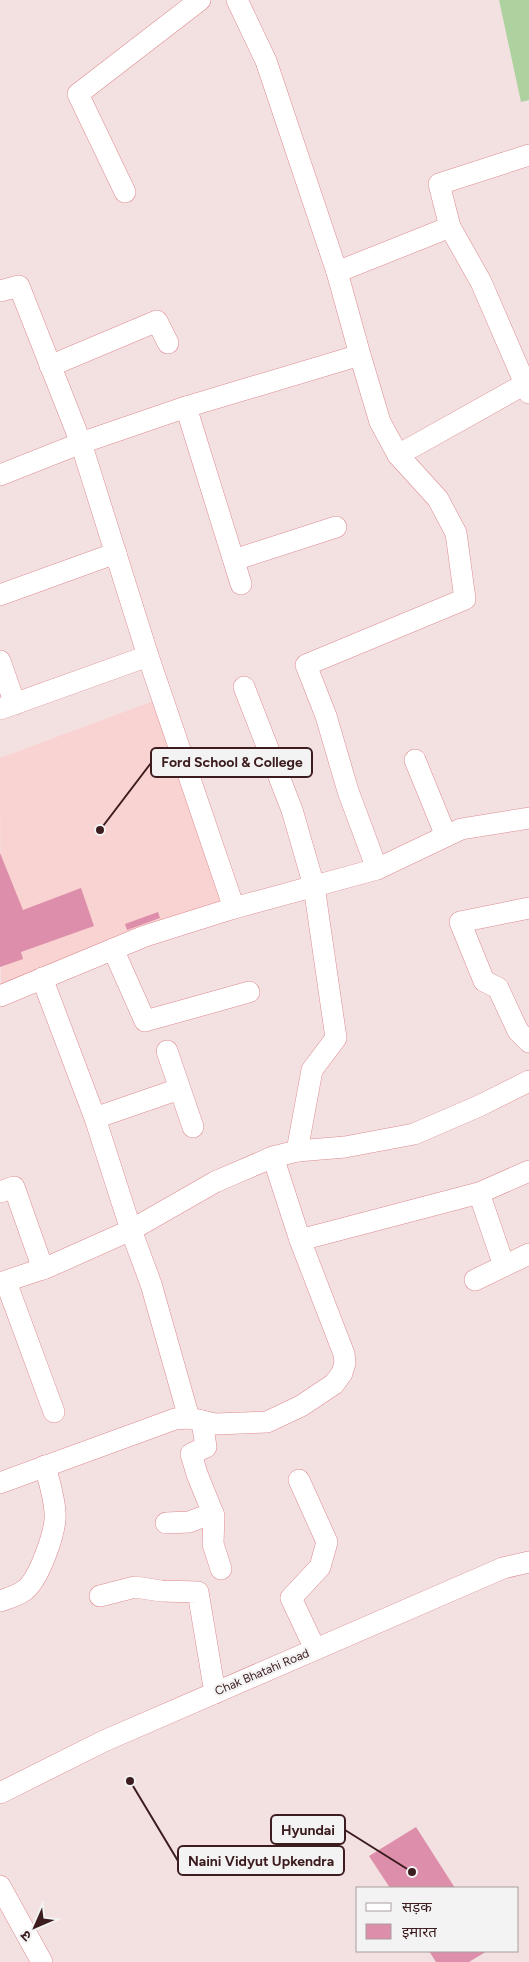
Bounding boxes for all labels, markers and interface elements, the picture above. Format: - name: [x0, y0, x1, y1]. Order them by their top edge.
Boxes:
- callout: Ford School & College: [151, 748, 312, 777]
- text: Ford School & College: [161, 754, 303, 771]
- street label: Chak Bhatahi Road: [213, 1646, 311, 1698]
- callout: Hyundai: [271, 1815, 345, 1844]
- text: Hyundai: [281, 1822, 335, 1839]
- callout: Naini Vidyut Upkendra: [178, 1846, 344, 1875]
- text: Naini Vidyut Upkendra: [188, 1853, 334, 1870]
- legend: [356, 1887, 519, 1952]
- text: सड़क: [402, 1898, 432, 1916]
- north arrow: [10, 1902, 60, 1952]
- text: इमारत: [402, 1923, 437, 1941]
- text: उ: [17, 1926, 35, 1945]

